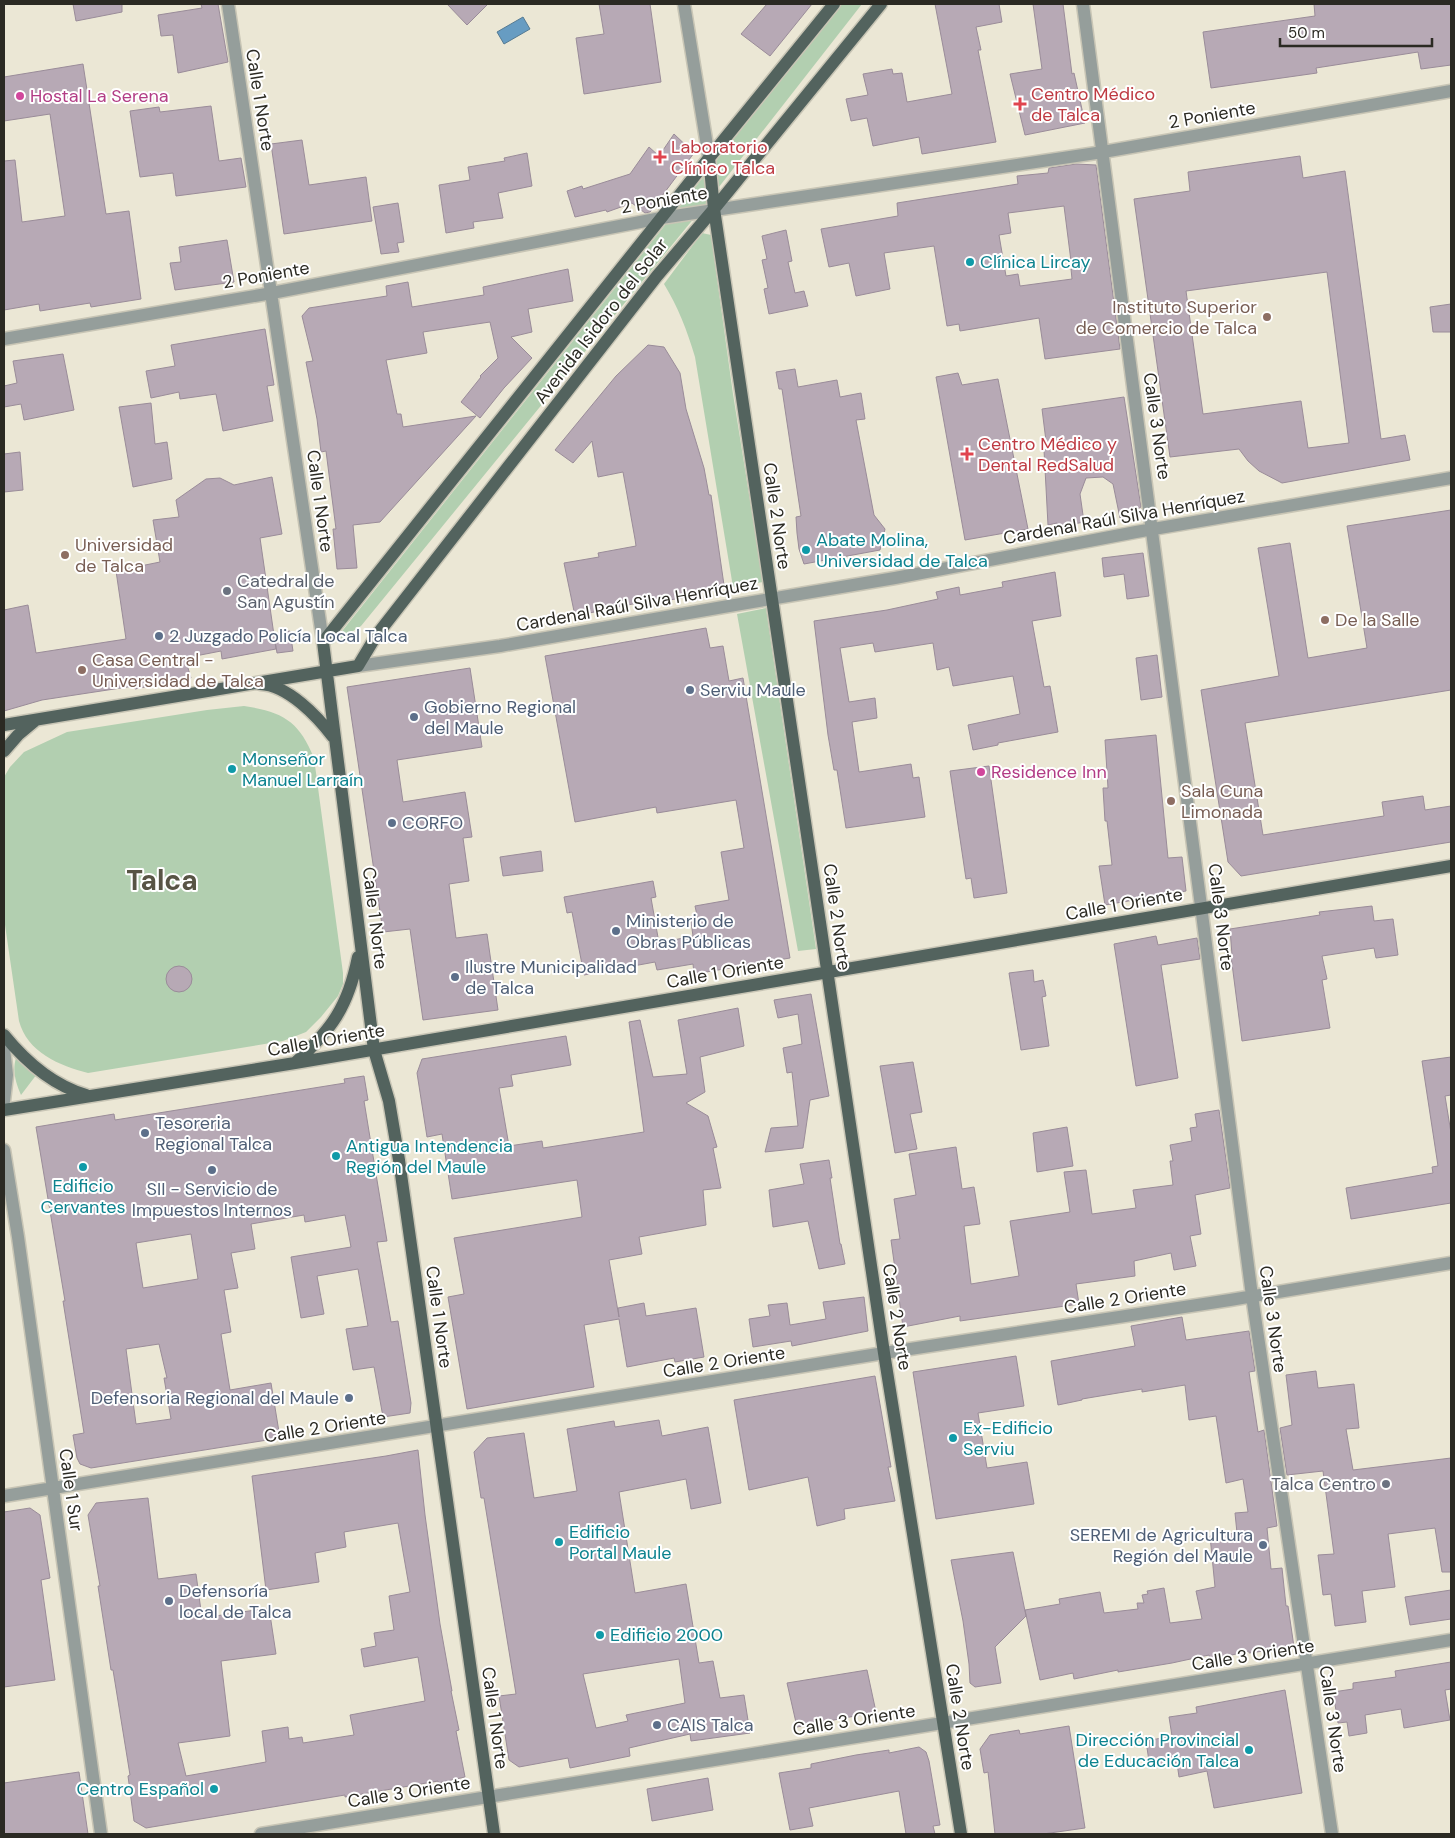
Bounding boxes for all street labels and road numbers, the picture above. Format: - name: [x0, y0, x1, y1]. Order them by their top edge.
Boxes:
- street label: Calle 1 Norte: [240, 47, 280, 153]
- street label: 2 Poniente: [1167, 96, 1257, 134]
- street label: 2 Poniente: [619, 181, 709, 219]
- street label: Avenida Isidoro del Solar: [529, 233, 673, 409]
- street label: 2 Poniente: [221, 256, 311, 294]
- street label: Calle 3 Norte: [1138, 371, 1176, 481]
- street label: Calle 1 Norte: [301, 448, 339, 554]
- street label: Calle 2 Norte: [758, 461, 796, 571]
- street label: Cardenal Raúl Silva Henríquez: [1001, 484, 1247, 550]
- street label: Cardenal Raúl Silva Henríquez: [514, 571, 760, 637]
- street label: Calle 2 Norte: [818, 862, 856, 972]
- street label: Calle 3 Norte: [1203, 862, 1239, 972]
- street label: Calle 1 Norte: [357, 865, 393, 971]
- street label: Calle 1 Oriente: [1063, 882, 1185, 926]
- street label: Calle 1 Oriente: [664, 950, 786, 994]
- street label: Calle 1 Oriente: [265, 1018, 387, 1062]
- street label: Calle 2 Norte: [877, 1262, 917, 1372]
- street label: Calle 1 Norte: [420, 1264, 458, 1370]
- street label: Calle 3 Norte: [1254, 1264, 1292, 1374]
- street label: Calle 2 Oriente: [1062, 1276, 1188, 1320]
- street label: Calle 2 Oriente: [661, 1340, 787, 1384]
- street label: Calle 2 Oriente: [262, 1405, 388, 1449]
- street label: Calle 1 Sur: [53, 1447, 89, 1533]
- street label: Calle 3 Oriente: [1190, 1633, 1316, 1677]
- street label: Calle 2 Norte: [940, 1662, 980, 1772]
- street label: Calle 3 Norte: [1314, 1664, 1352, 1774]
- street label: Calle 1 Norte: [476, 1665, 514, 1771]
- street label: Calle 3 Oriente: [791, 1698, 917, 1742]
- street label: Calle 3 Oriente: [346, 1770, 472, 1814]

